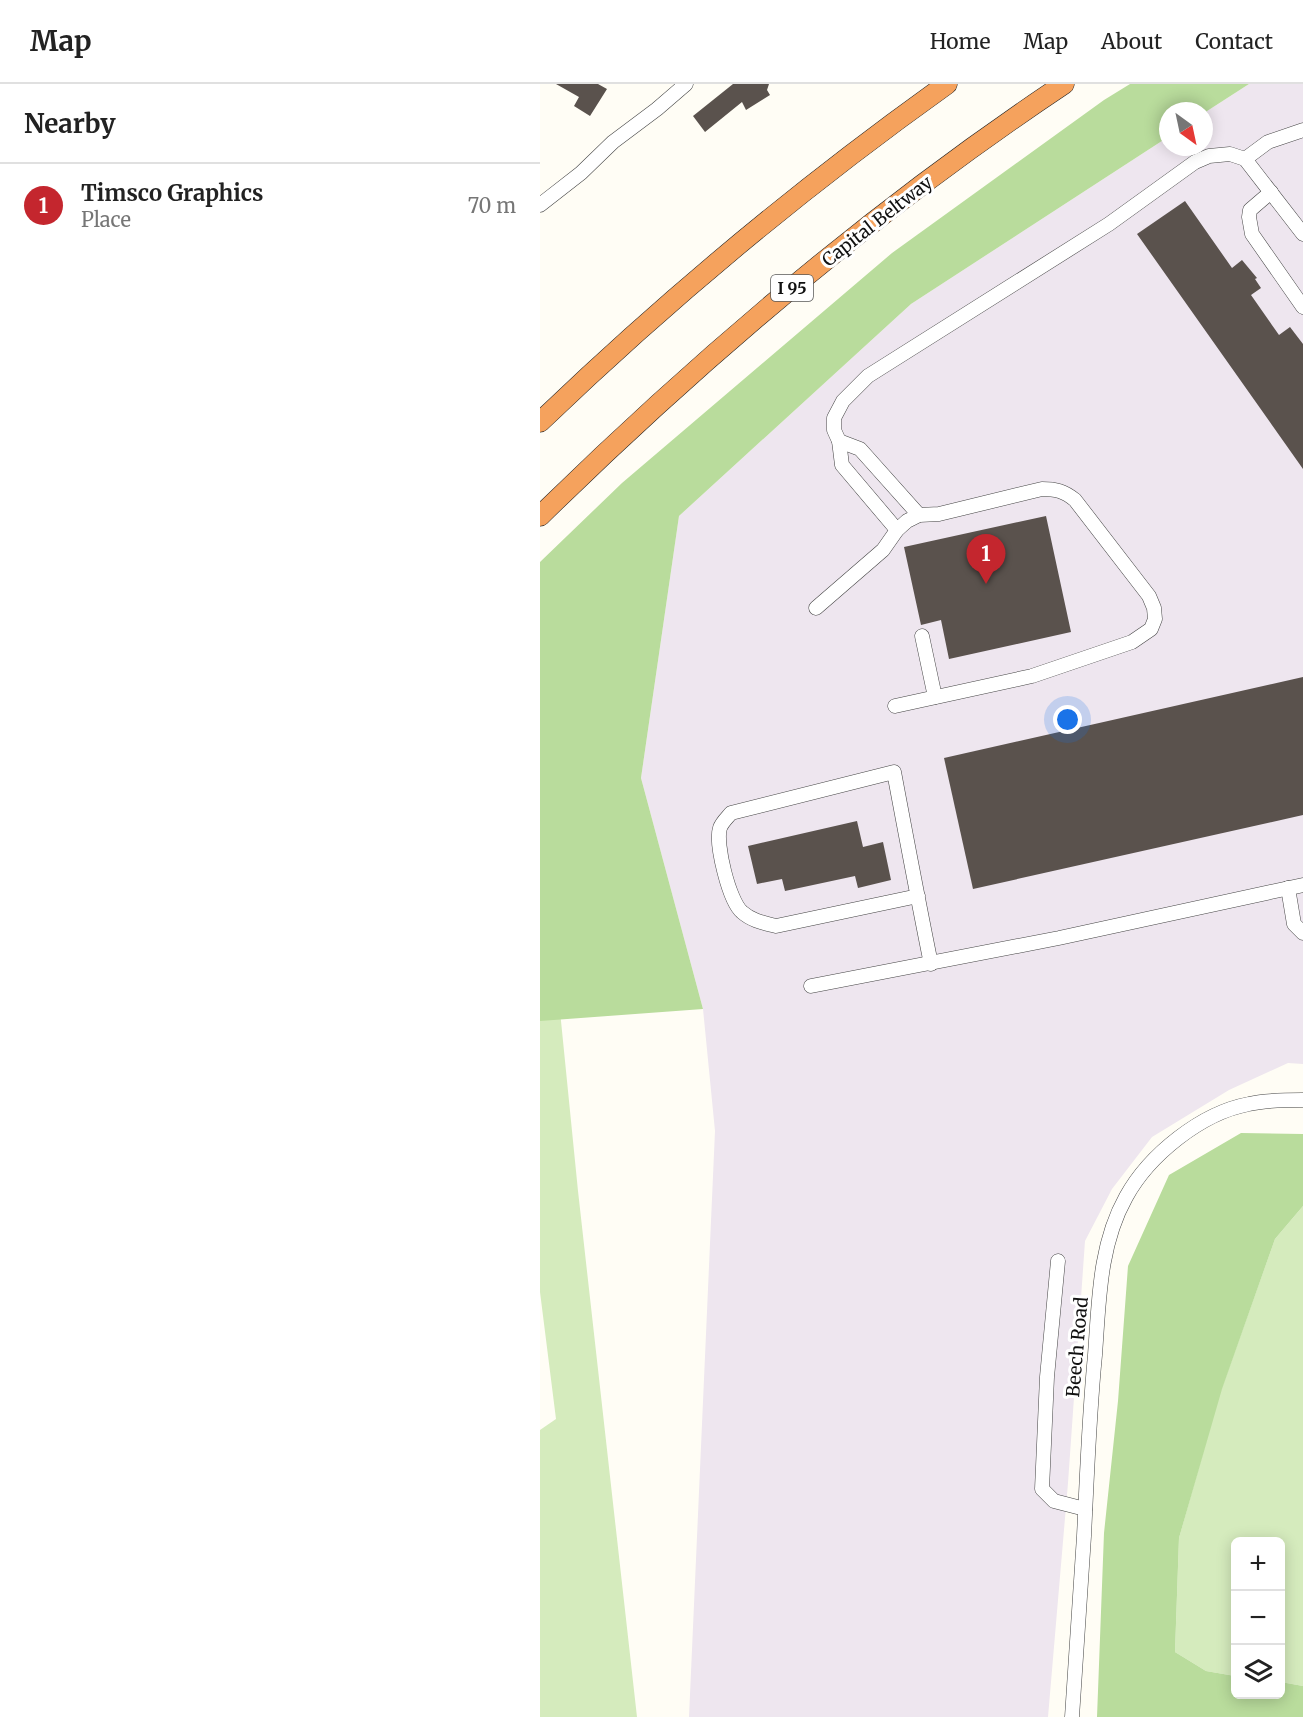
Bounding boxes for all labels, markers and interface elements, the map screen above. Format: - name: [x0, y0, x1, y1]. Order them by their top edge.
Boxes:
- text: Map: [30, 23, 92, 59]
- text: Home: [930, 28, 990, 55]
- text: Map: [1023, 28, 1068, 55]
- text: About: [1101, 28, 1162, 55]
- text: Contact: [1195, 28, 1273, 55]
- north arrow: [1159, 102, 1213, 156]
- text: Nearby: [24, 107, 116, 140]
- street label: Capital Beltway: [817, 170, 937, 271]
- text: Timsco Graphics: [81, 179, 263, 207]
- text: 1: [39, 193, 48, 218]
- text: 70 m: [468, 193, 516, 218]
- text: Place: [81, 207, 131, 232]
- road number: I 95: [771, 275, 813, 301]
- pin: 1: [966, 534, 1006, 584]
- your location: [1053, 705, 1082, 734]
- street label: Beech Road: [1061, 1296, 1093, 1398]
- map controls: [1231, 1537, 1285, 1699]
- button: +: [1231, 1537, 1285, 1591]
- button: −: [1231, 1591, 1285, 1645]
- button: layers: [1231, 1645, 1285, 1699]

